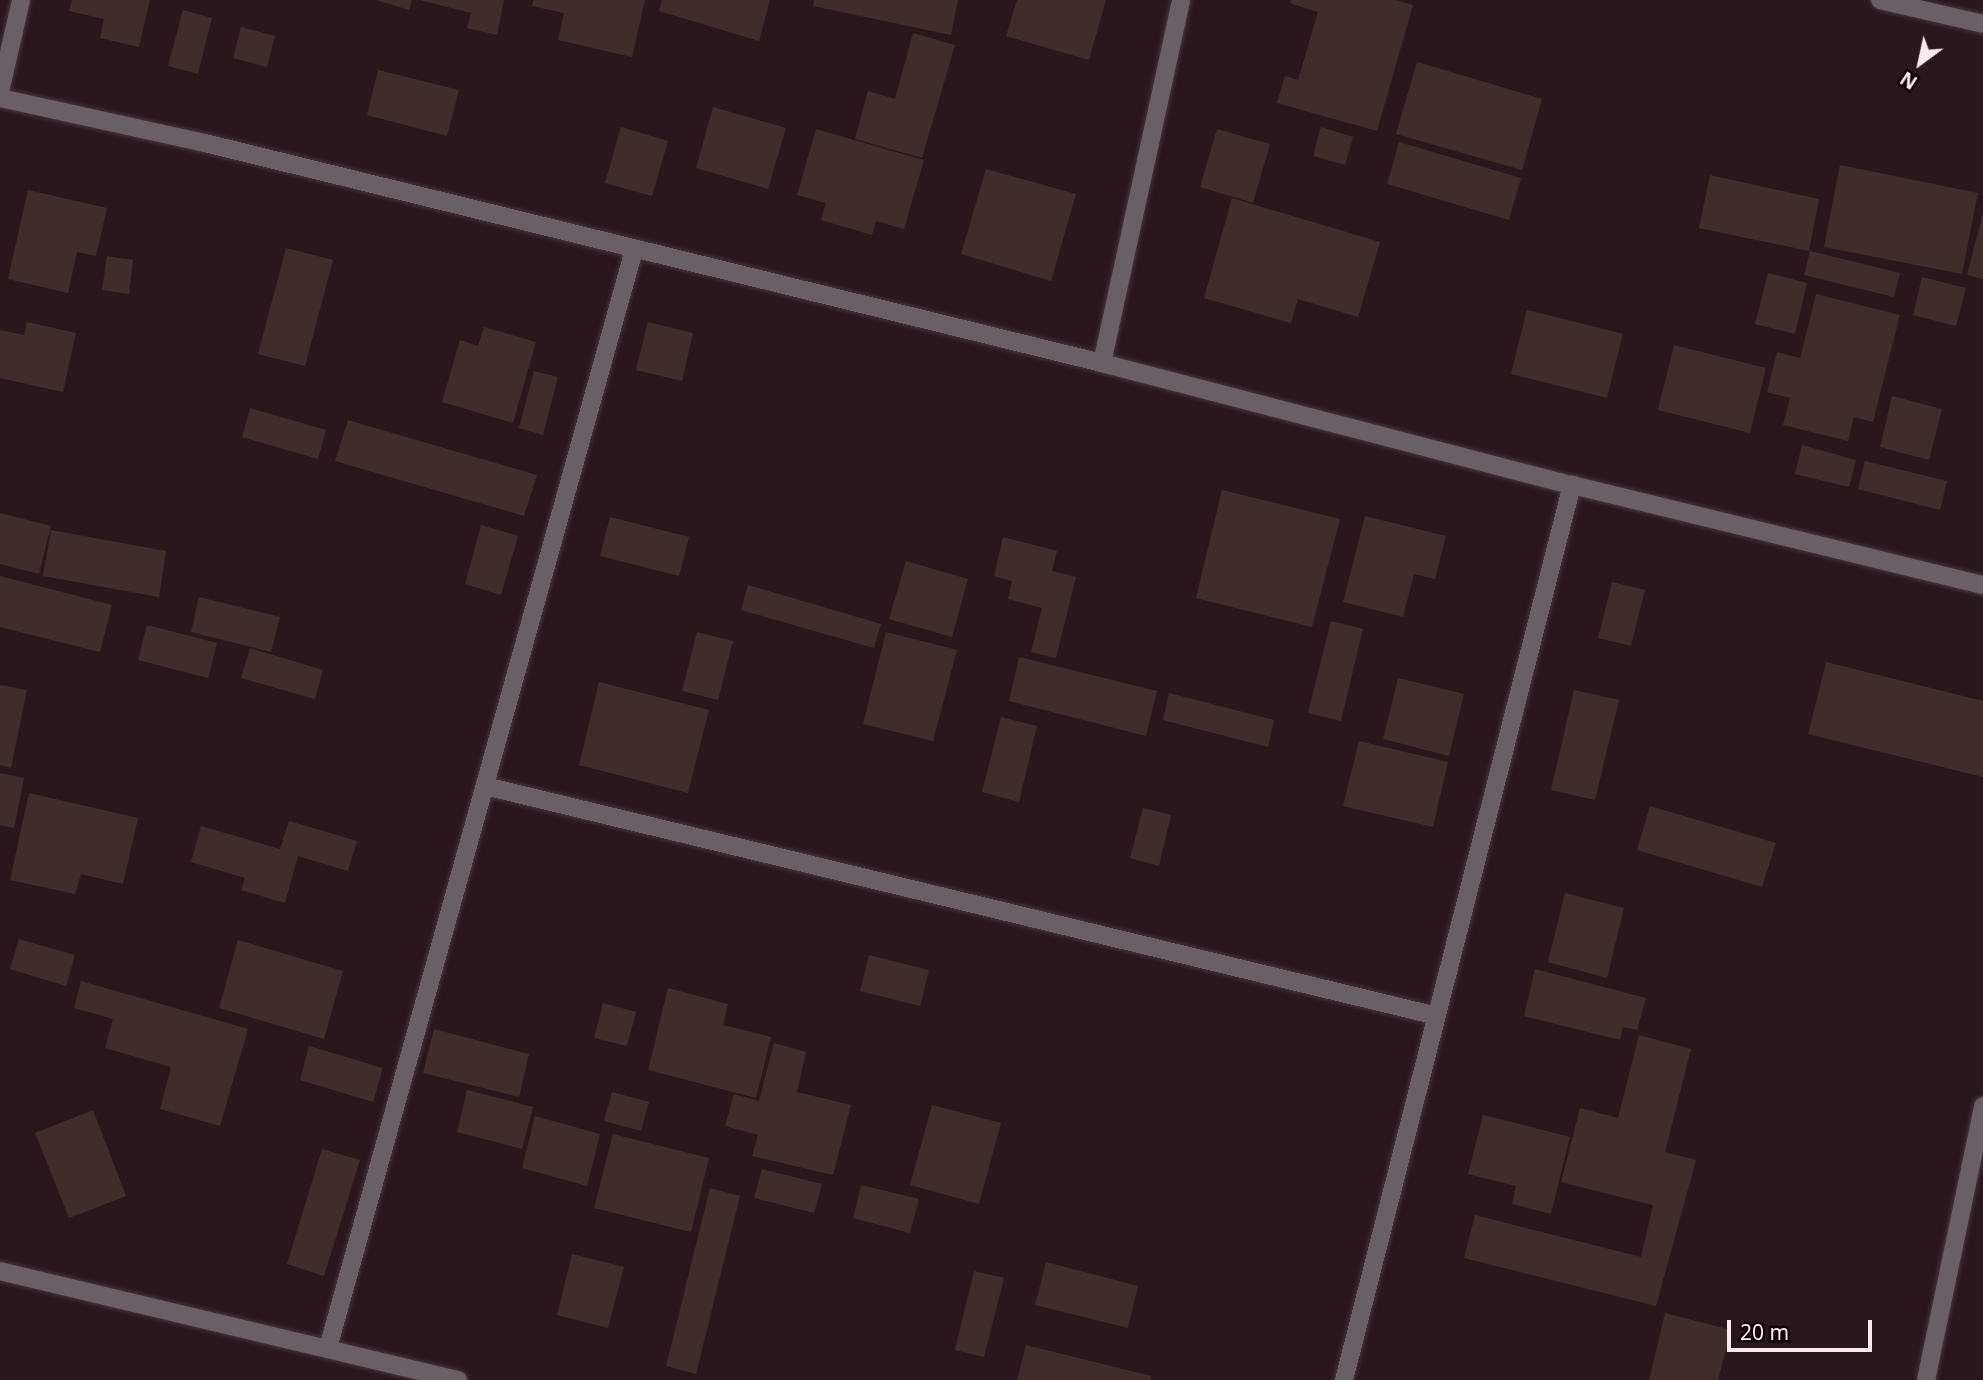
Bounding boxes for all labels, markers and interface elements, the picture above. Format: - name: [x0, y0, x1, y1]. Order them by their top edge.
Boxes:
- north arrow: [1885, 28, 1955, 98]
- text: N: [1895, 66, 1922, 96]
- scale bar: [1731, 1306, 1876, 1350]
- text: 20 m: [1740, 1318, 1789, 1346]

